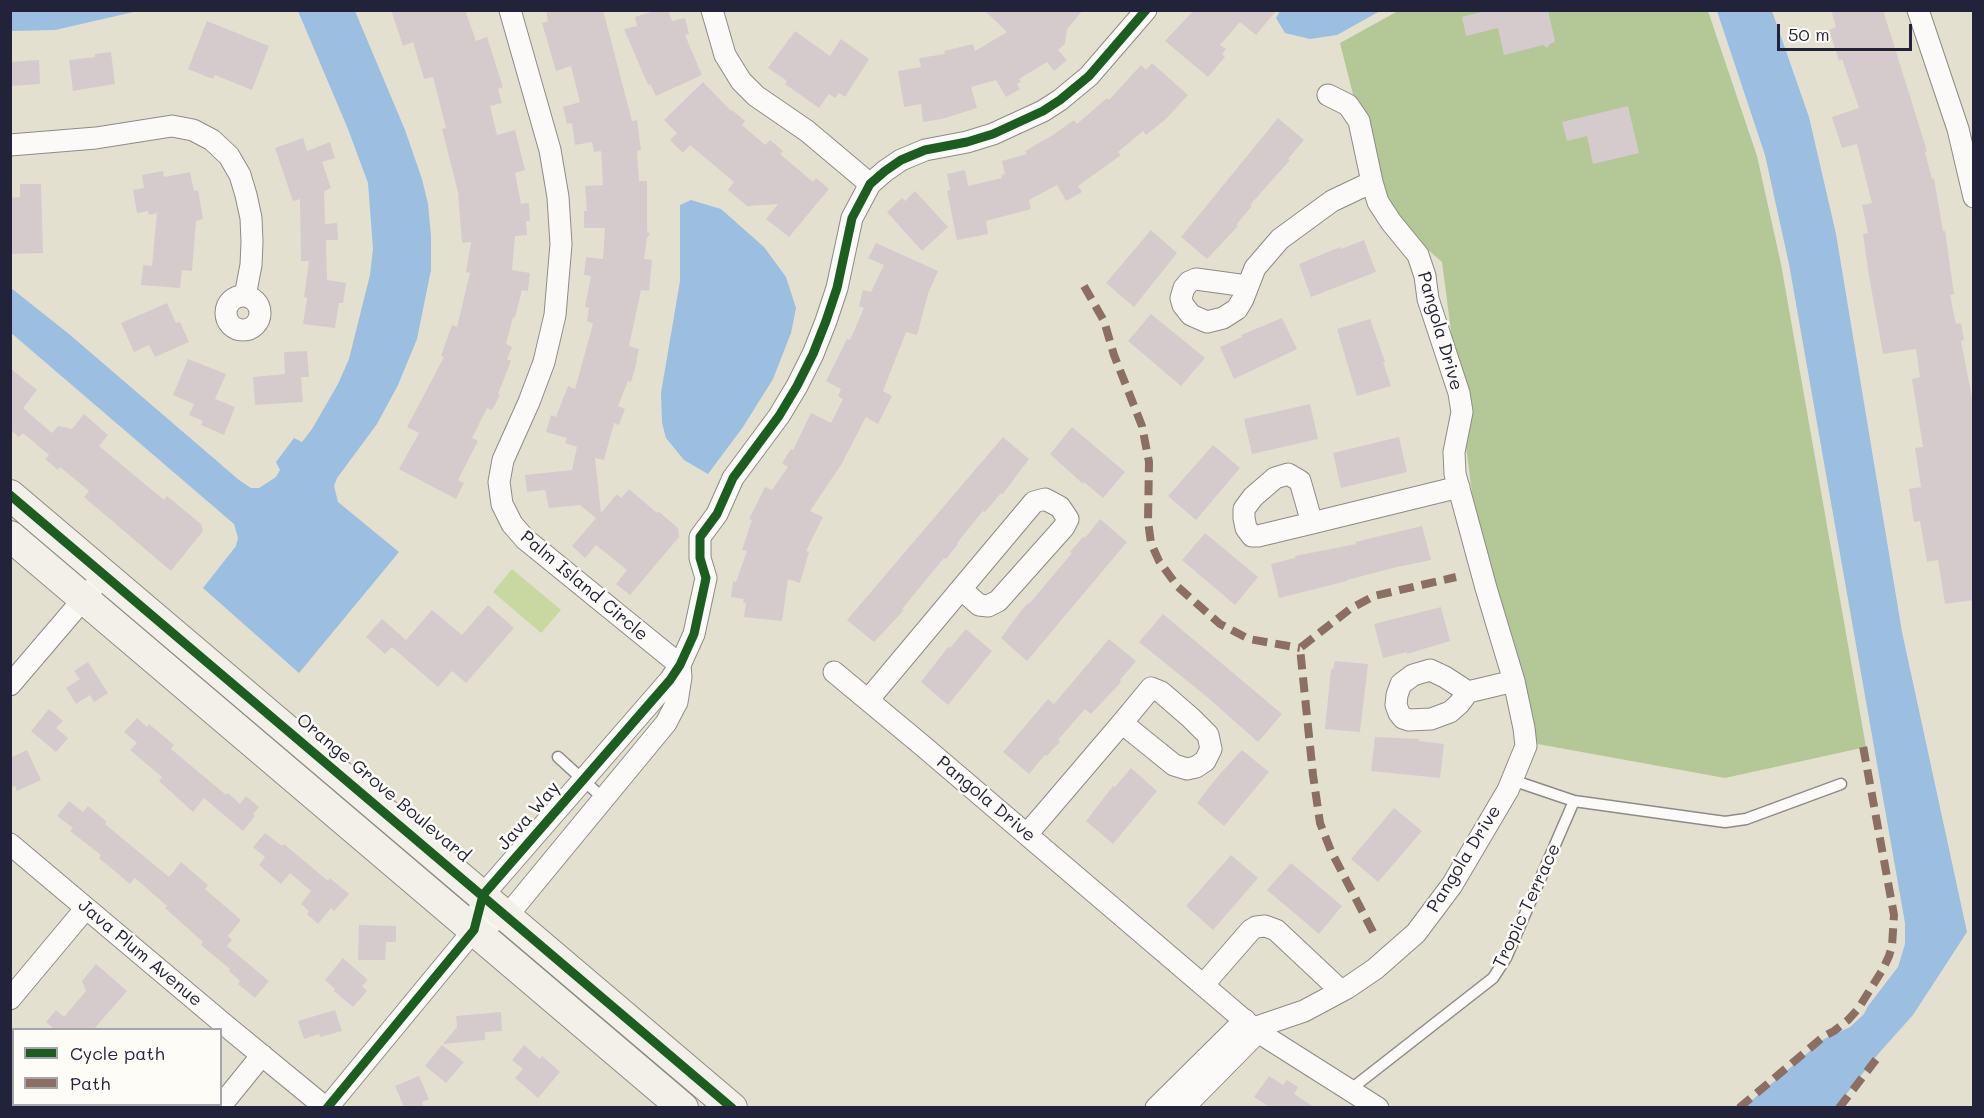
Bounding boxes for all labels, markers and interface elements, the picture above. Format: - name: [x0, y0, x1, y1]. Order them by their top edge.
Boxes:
- scale bar: [1780, 12, 1915, 50]
- text: 50 m: [1788, 22, 1830, 46]
- street label: Pangola Drive: [1413, 269, 1467, 393]
- street label: Palm Island Circle: [516, 526, 652, 646]
- street label: Orange Grove Boulevard: [292, 709, 474, 867]
- street label: Pangola Drive: [932, 751, 1040, 847]
- street label: Java Way: [493, 777, 565, 855]
- street label: Pangola Drive: [1422, 801, 1506, 917]
- street label: Tropic Terrace: [1489, 840, 1565, 972]
- street label: Java Plum Avenue: [74, 895, 206, 1011]
- legend: [12, 1028, 222, 1106]
- text: Cycle path: [70, 1041, 165, 1065]
- text: Path: [70, 1071, 110, 1095]

